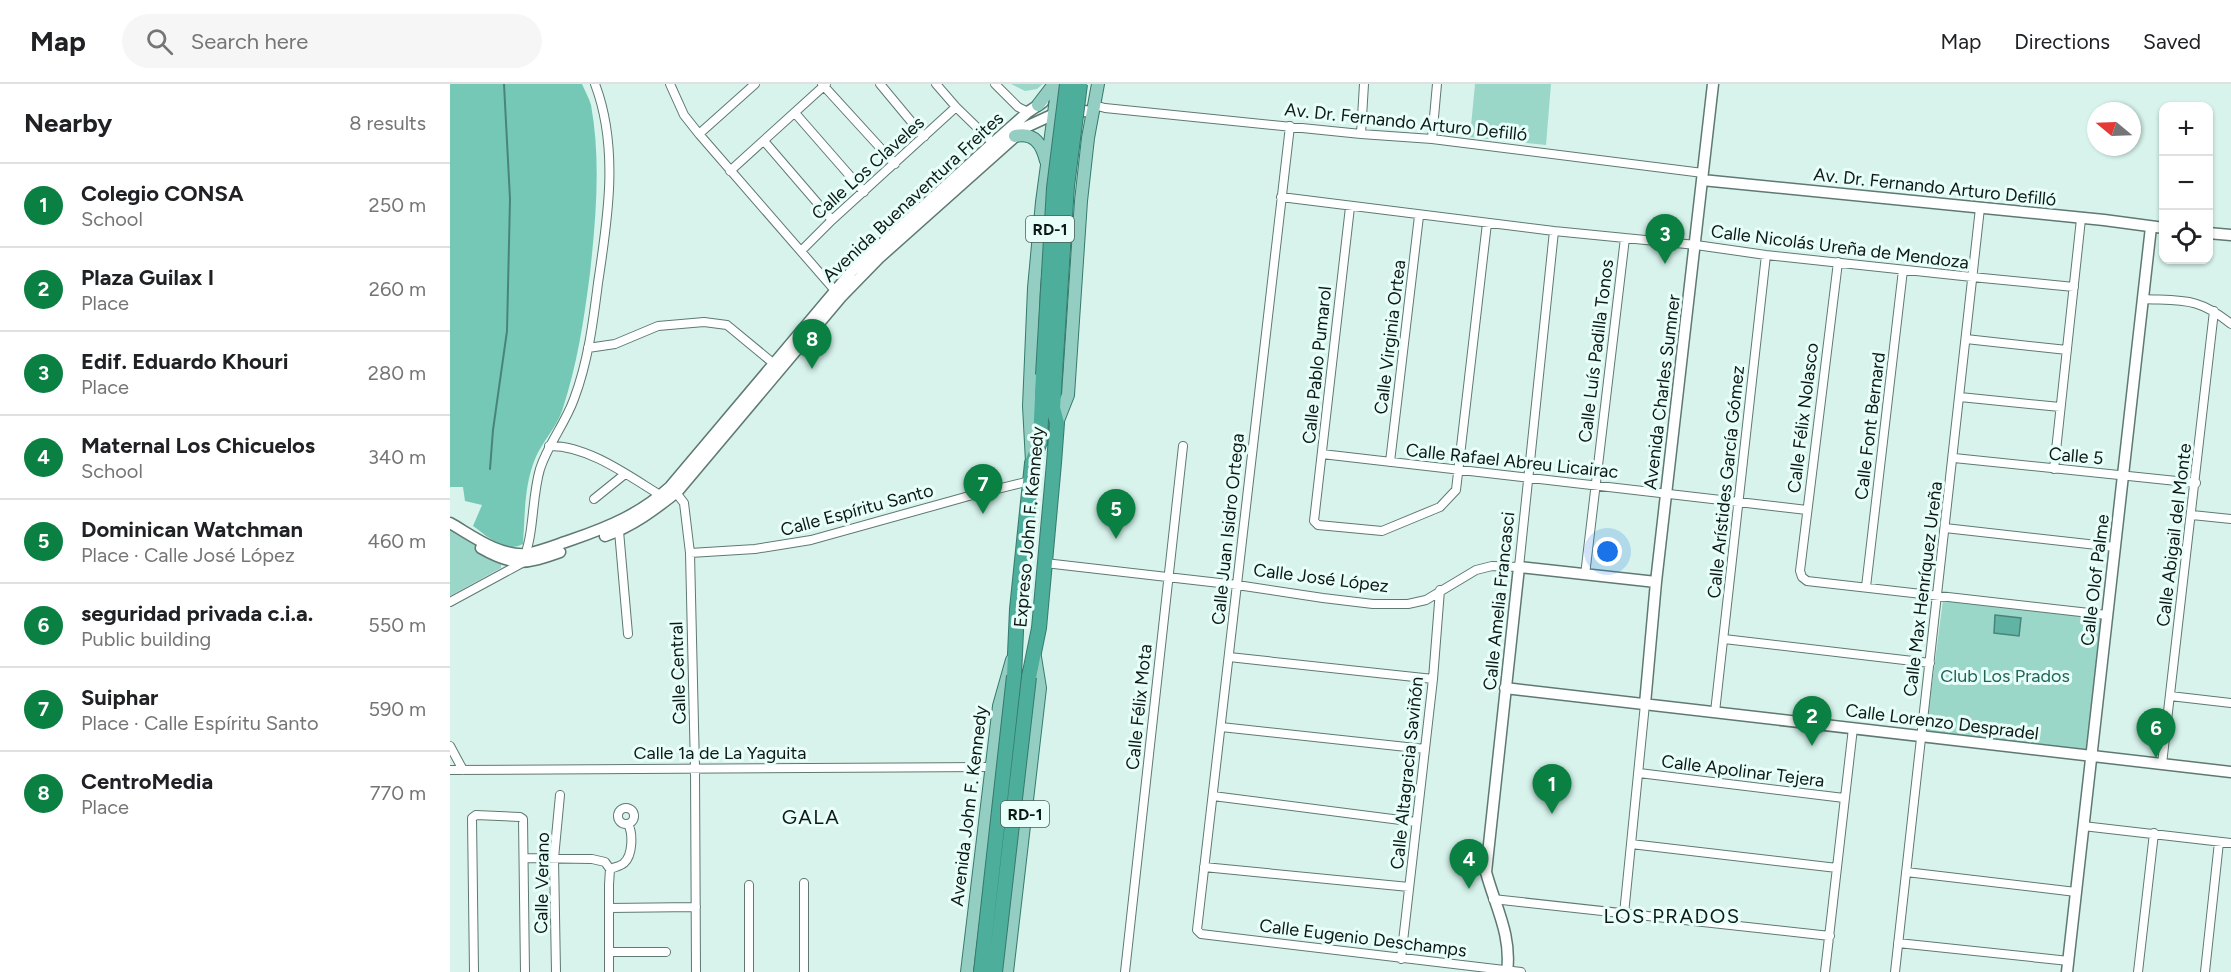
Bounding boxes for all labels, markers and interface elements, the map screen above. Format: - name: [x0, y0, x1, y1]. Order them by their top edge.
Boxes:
- search box: [122, 14, 542, 68]
- text: Map: [30, 24, 86, 58]
- icon: search: [143, 25, 176, 58]
- text: Search here: [191, 28, 308, 55]
- text: Map: [1940, 29, 1981, 54]
- text: Directions: [2014, 29, 2110, 54]
- text: Saved: [2143, 29, 2201, 54]
- street label: Av. Dr. Fernando Arturo Defilló: [1284, 98, 1528, 146]
- north arrow: [2087, 102, 2141, 156]
- map controls: [2159, 102, 2213, 264]
- button: +: [2159, 102, 2213, 156]
- text: Nearby: [24, 107, 112, 139]
- street label: Avenida Buenaventura Freites: [818, 107, 1008, 287]
- text: 8 results: [349, 111, 426, 135]
- street label: Calle Los Claveles: [807, 112, 929, 224]
- button: −: [2159, 156, 2213, 210]
- street label: Av. Dr. Fernando Arturo Defilló: [1813, 163, 2057, 211]
- text: Colegio CONSA: [81, 180, 244, 207]
- text: 1: [39, 193, 48, 217]
- text: 250 m: [369, 193, 426, 217]
- text: School: [81, 207, 143, 231]
- button: locate: [2159, 210, 2213, 264]
- pin: 3: [1646, 214, 1684, 264]
- road number: RD-1: [1026, 216, 1074, 242]
- street label: Calle Nicolás Ureña de Mendoza: [1710, 220, 1970, 274]
- street label: Calle Virginia Ortea: [1370, 258, 1410, 416]
- street label: Calle Luís Padilla Tonos: [1574, 258, 1618, 444]
- text: Plaza Guilax I: [81, 264, 214, 291]
- text: 2: [38, 277, 49, 301]
- text: 260 m: [369, 277, 426, 301]
- street label: Calle Pablo Pumarol: [1298, 285, 1336, 445]
- text: Place: [81, 291, 129, 315]
- street label: Avenida Charles Sumner: [1639, 293, 1685, 491]
- pin: 8: [792, 320, 832, 369]
- street label: Calle Félix Nolasco: [1783, 342, 1823, 494]
- text: Edif. Eduardo Khouri: [81, 348, 288, 375]
- street label: Calle Font Bernard: [1850, 351, 1890, 501]
- text: 3: [38, 361, 49, 385]
- text: 280 m: [368, 361, 426, 385]
- street label: Calle Arístides García Gómez: [1703, 364, 1749, 599]
- text: Place: [81, 375, 129, 399]
- street label: Expreso John F. Kennedy: [1009, 425, 1049, 628]
- text: Maternal Los Chicuelos: [81, 432, 315, 459]
- street label: Calle Juan Isidro Ortega: [1207, 432, 1249, 626]
- street label: Calle Rafael Abreu Licairac: [1405, 439, 1620, 483]
- street label: Calle Abigail del Monte: [2152, 442, 2196, 628]
- street label: Calle 5: [2048, 443, 2104, 469]
- text: 4: [37, 445, 50, 469]
- text: 340 m: [368, 445, 426, 469]
- text: School: [81, 459, 143, 483]
- pin: 7: [964, 464, 1002, 514]
- street label: Calle Espíritu Santo: [778, 479, 936, 541]
- street label: Calle Max Henríquez Ureña: [1899, 480, 1947, 698]
- pin: 5: [1096, 490, 1136, 539]
- street label: Calle Amelia Francasci: [1479, 511, 1519, 691]
- street label: Calle Olof Palme: [2076, 513, 2114, 647]
- text: Dominican Watchman: [81, 516, 303, 543]
- text: 5: [38, 529, 49, 553]
- text: 460 m: [367, 529, 426, 553]
- your location: [1593, 537, 1622, 566]
- text: Place · Calle José López: [81, 543, 295, 567]
- street label: Calle José López: [1252, 559, 1390, 597]
- text: seguridad privada c.i.a.: [81, 600, 313, 627]
- text: 6: [38, 613, 49, 637]
- text: 550 m: [368, 613, 426, 637]
- street label: Calle Central: [665, 621, 691, 725]
- text: Public building: [81, 627, 211, 651]
- street label: Calle Félix Mota: [1121, 643, 1157, 771]
- park label: Club Los Prados: [1940, 665, 2070, 687]
- street label: Calle Altagracia Saviñón: [1386, 675, 1428, 871]
- text: Suiphar: [81, 684, 158, 711]
- pin: 2: [1792, 696, 1832, 746]
- text: 7: [38, 697, 49, 721]
- text: 590 m: [368, 697, 426, 721]
- street label: Calle Lorenzo Despradel: [1844, 699, 2040, 745]
- street label: Avenida John F. Kennedy: [946, 704, 992, 908]
- pin: 6: [2136, 708, 2176, 758]
- text: Place · Calle Espíritu Santo: [81, 711, 319, 735]
- street label: Calle 1a de La Yaguita: [634, 742, 806, 764]
- street label: Calle Apolinar Tejera: [1660, 750, 1826, 792]
- pin: 1: [1532, 764, 1572, 814]
- text: CentroMedia: [81, 768, 213, 795]
- text: 8: [37, 781, 50, 805]
- text: 770 m: [370, 781, 426, 805]
- text: Place: [81, 795, 129, 819]
- road number: RD-1: [1001, 801, 1049, 827]
- district label: GALA: [782, 805, 840, 829]
- street label: Calle Verano: [530, 832, 554, 934]
- pin: 4: [1450, 840, 1488, 889]
- district label: LOS PRADOS: [1603, 904, 1741, 928]
- street label: Calle Eugenio Deschamps: [1258, 914, 1468, 962]

